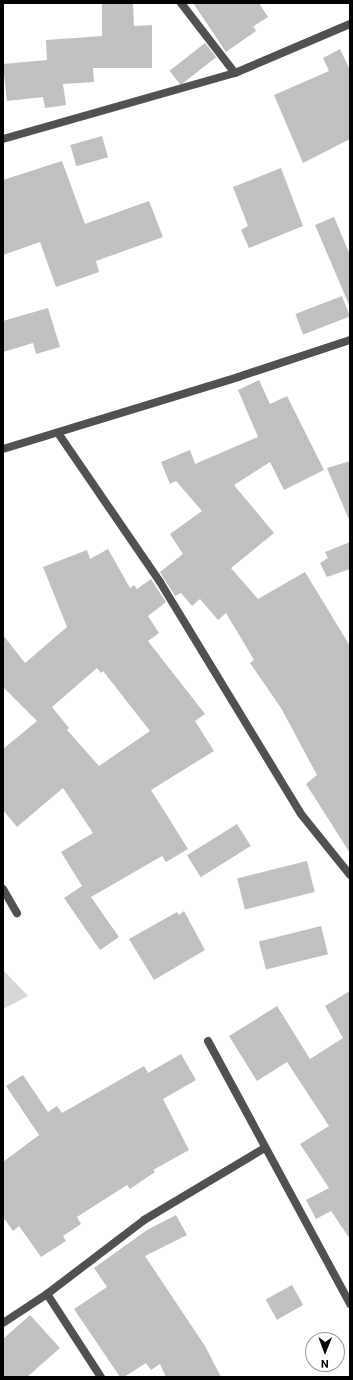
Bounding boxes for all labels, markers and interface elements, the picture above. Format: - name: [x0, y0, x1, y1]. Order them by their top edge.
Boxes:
- north arrow: [305, 1332, 345, 1372]
- text: N: [321, 1357, 329, 1370]

